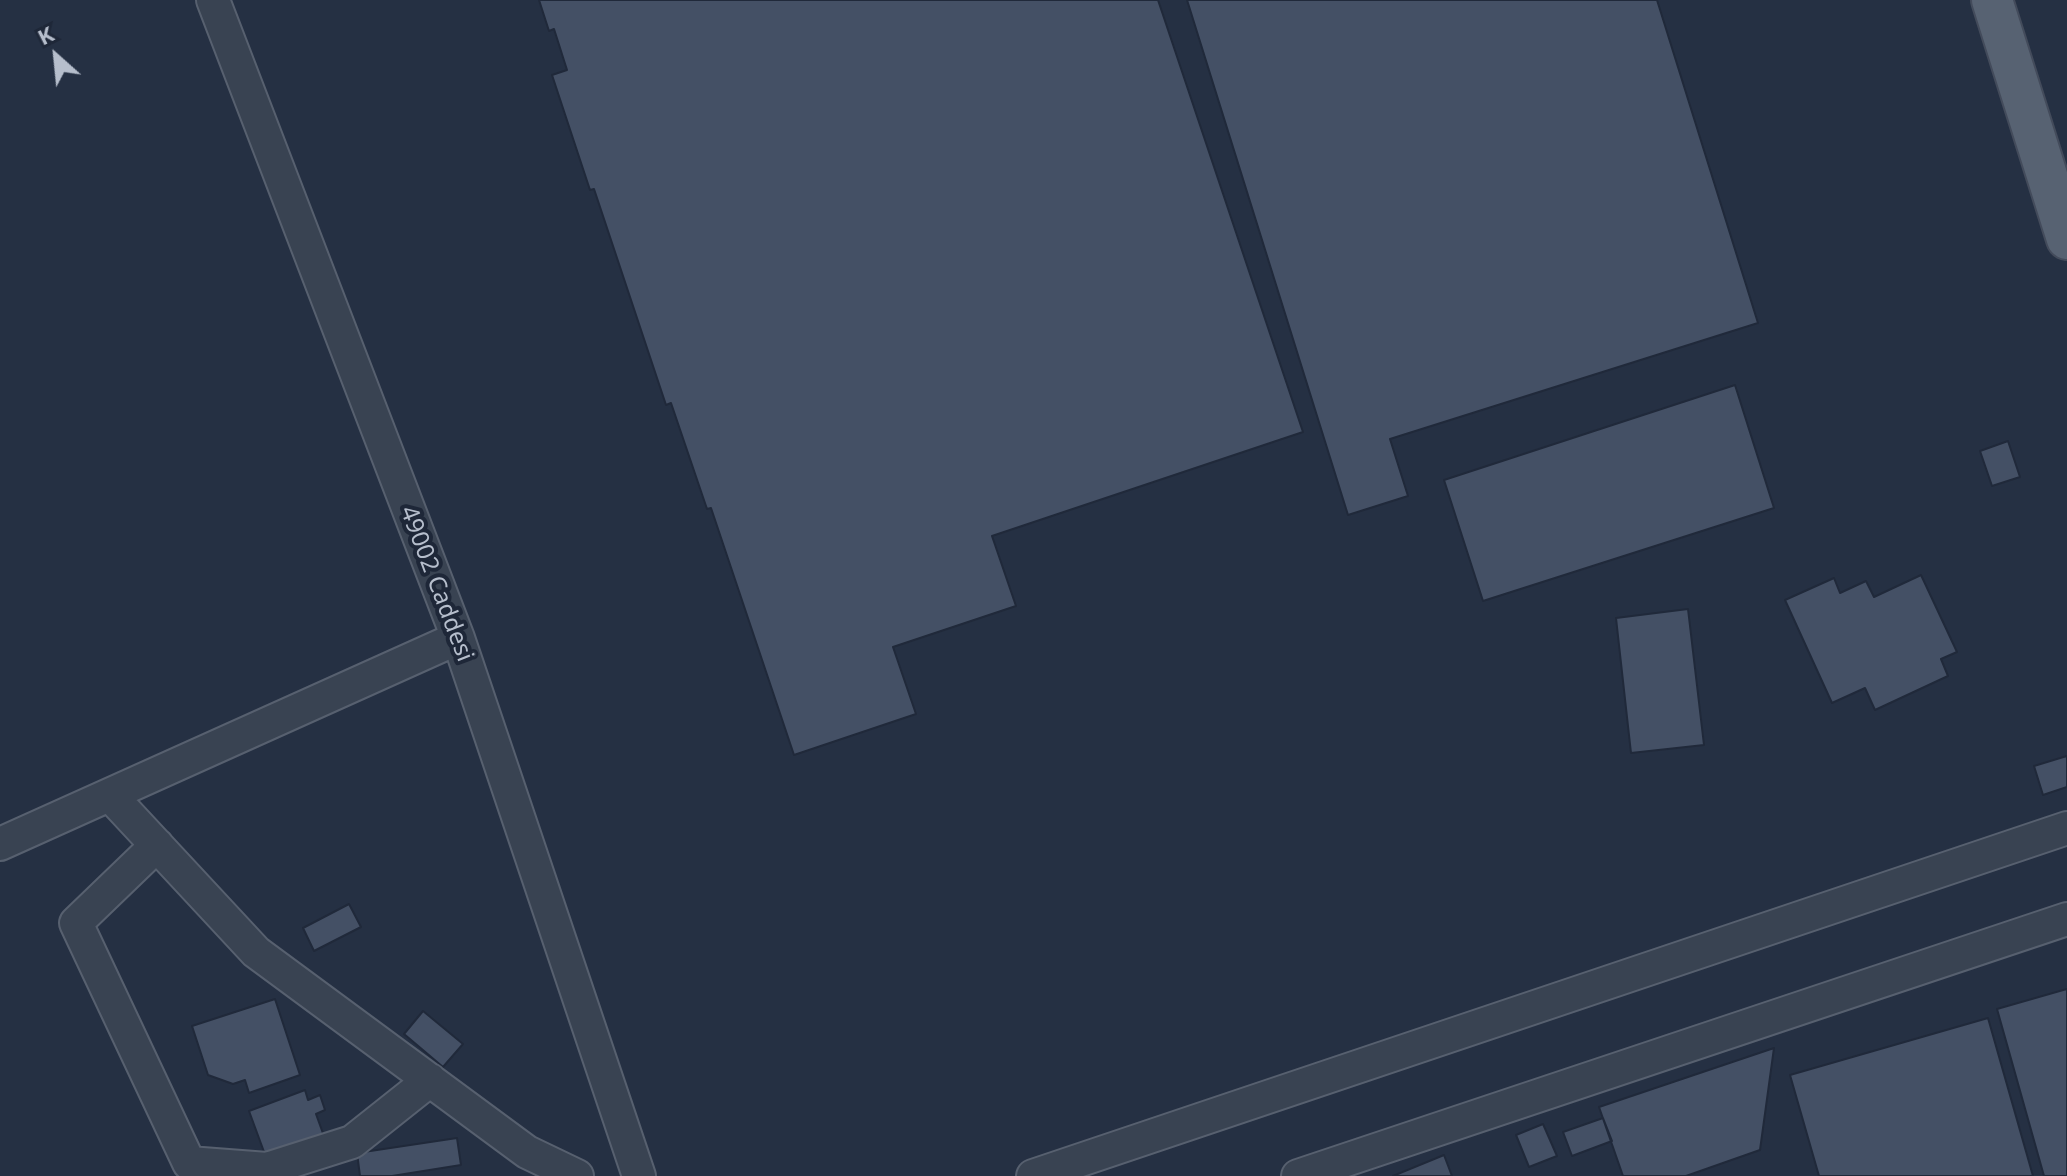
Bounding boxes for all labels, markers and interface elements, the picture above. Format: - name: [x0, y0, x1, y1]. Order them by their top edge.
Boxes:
- north arrow: [16, 16, 96, 96]
- text: K: [32, 18, 58, 51]
- street label: 49002 Caddesi: [393, 502, 479, 666]

